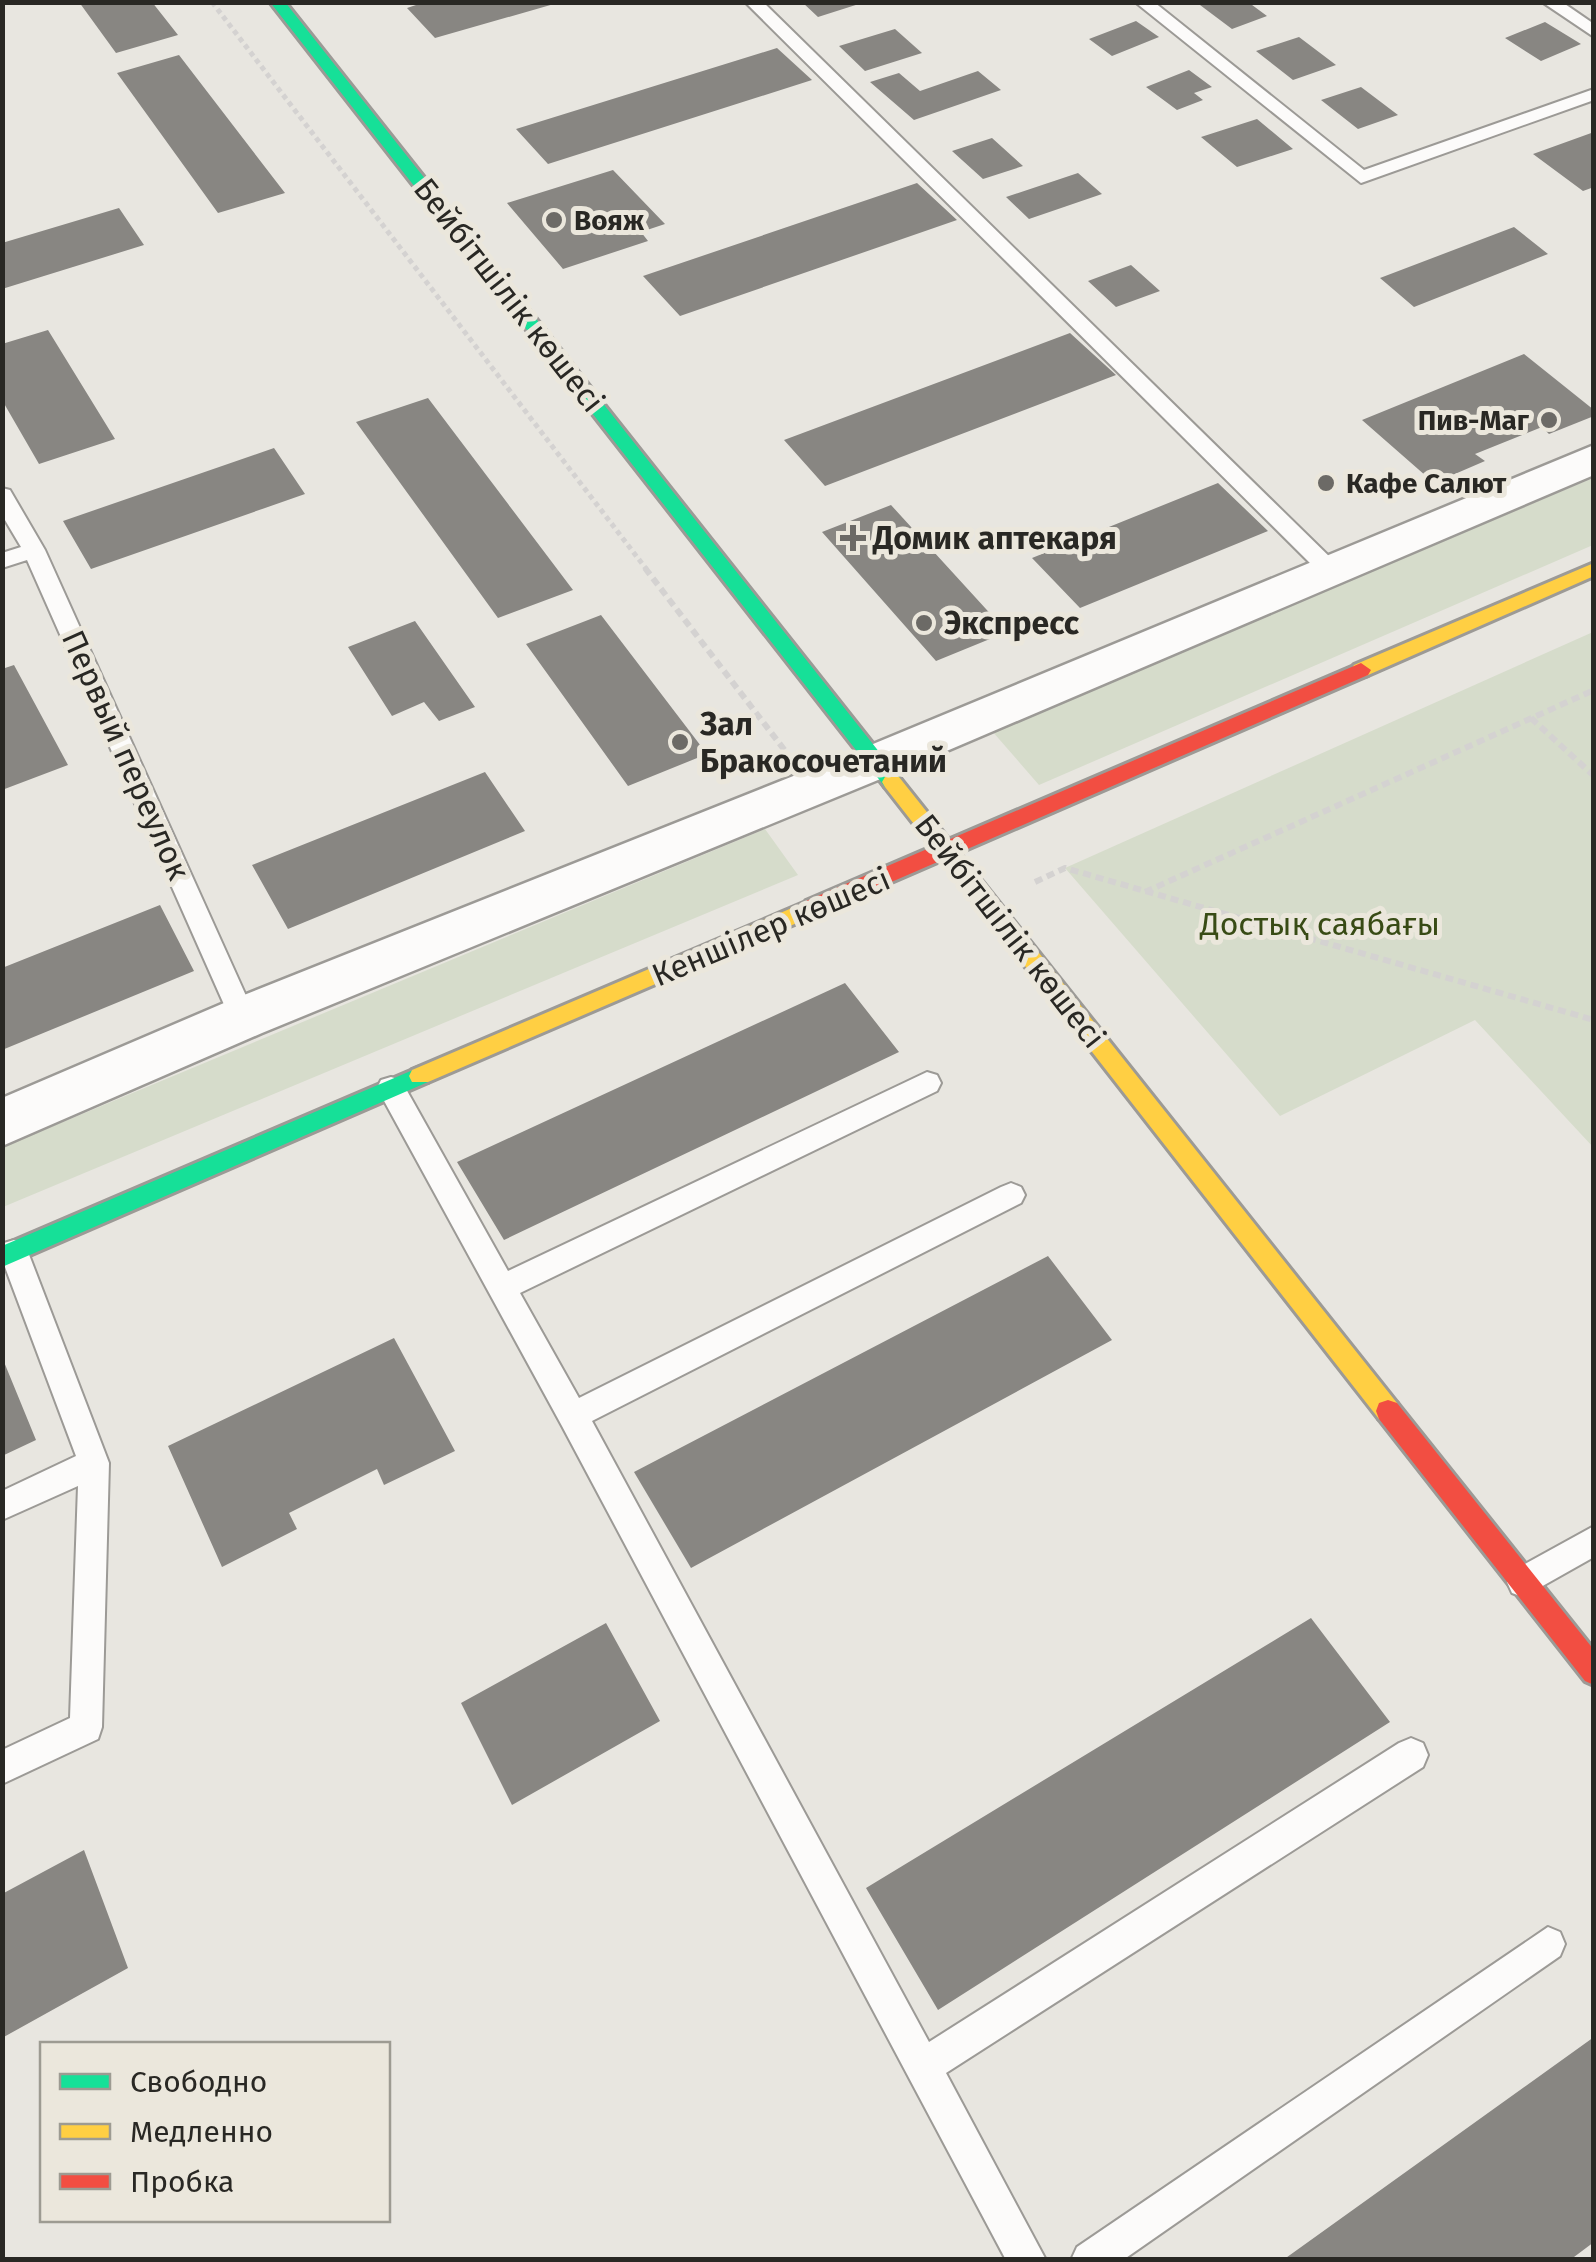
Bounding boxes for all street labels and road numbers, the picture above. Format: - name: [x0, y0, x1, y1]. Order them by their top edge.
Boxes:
- street label: Бейбітшілік көшесі: [406, 170, 612, 420]
- street label: Первый переулок: [54, 624, 198, 886]
- street label: Бейбітшілік көшесі: [907, 806, 1113, 1056]
- street label: Кеншілер көшесі: [646, 860, 896, 994]

